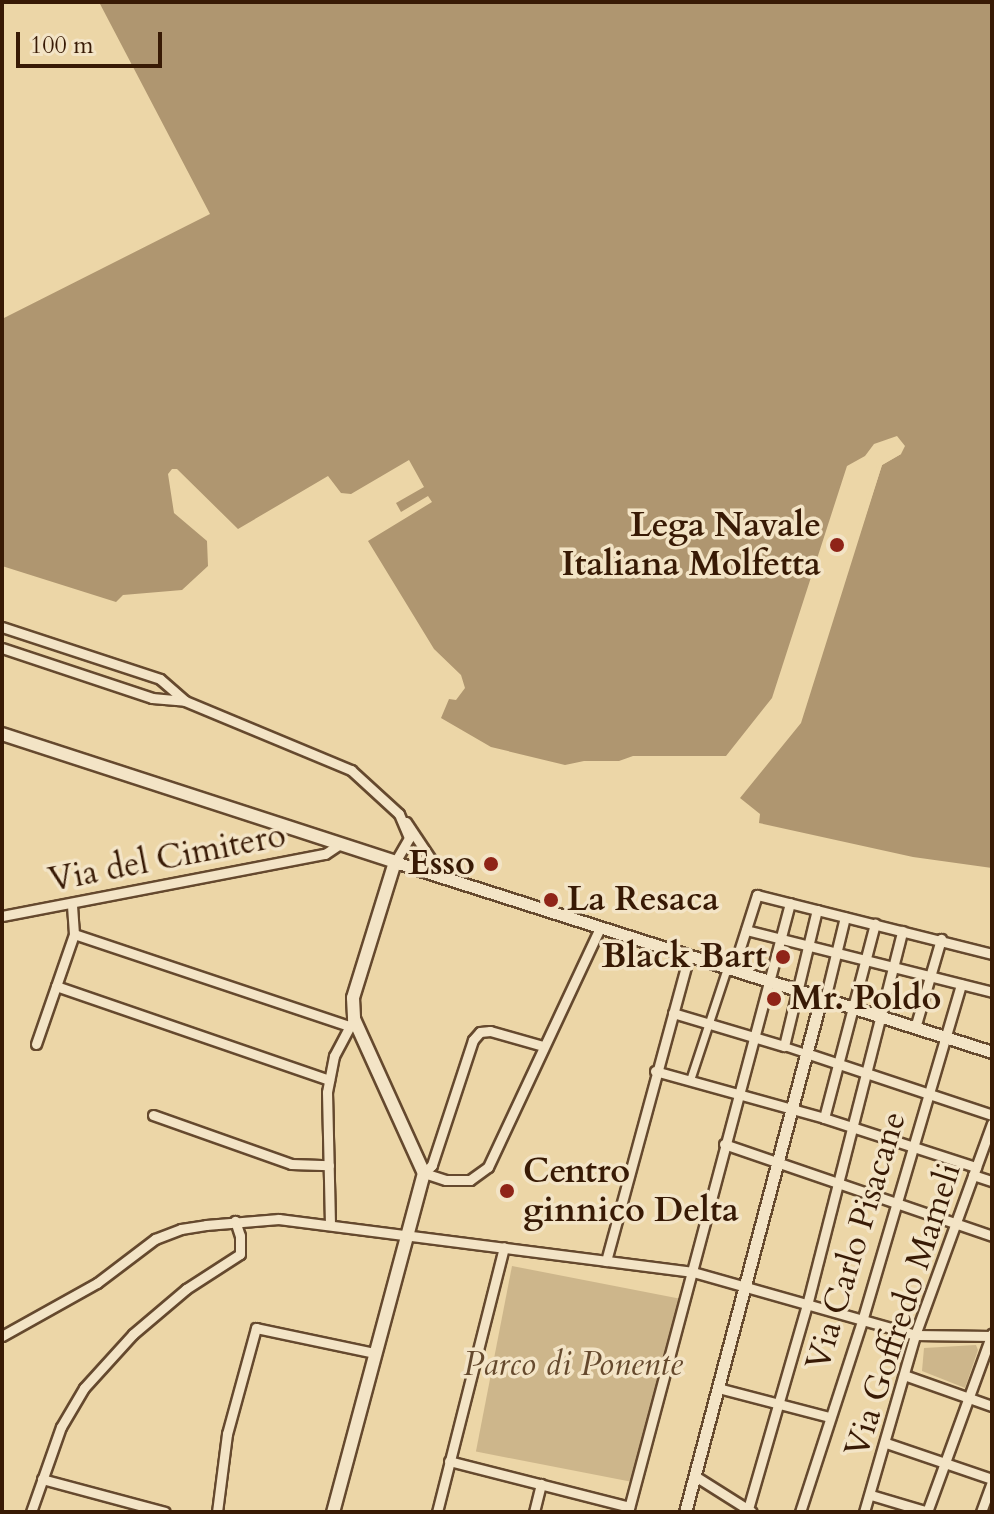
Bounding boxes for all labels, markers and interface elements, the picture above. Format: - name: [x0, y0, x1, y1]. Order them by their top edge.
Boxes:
- scale bar: [20, 16, 166, 66]
- text: 100 m: [30, 29, 94, 62]
- place label: Lega Navale Italiana Molfetta: [561, 505, 821, 584]
- marker: Lega Navale Italiana Molfetta: [828, 536, 846, 554]
- street label: Via del Cimitero: [45, 815, 289, 901]
- place label: Esso: [408, 844, 475, 884]
- marker: Esso: [482, 855, 500, 873]
- place label: La Resaca: [567, 880, 719, 920]
- marker: La Resaca: [542, 891, 560, 909]
- place label: Black Bart: [602, 937, 767, 977]
- marker: Black Bart: [774, 948, 792, 966]
- place label: Mr. Poldo: [790, 979, 941, 1019]
- marker: Mr. Poldo: [765, 990, 783, 1008]
- street label: Via Carlo Pisacane: [797, 1107, 915, 1375]
- place label: Centro ginnico Delta: [523, 1151, 739, 1230]
- street label: Via Goffredo Mameli: [836, 1158, 970, 1462]
- marker: Centro ginnico Delta: [498, 1182, 516, 1200]
- park label: Parco di Ponente: [463, 1345, 683, 1385]

